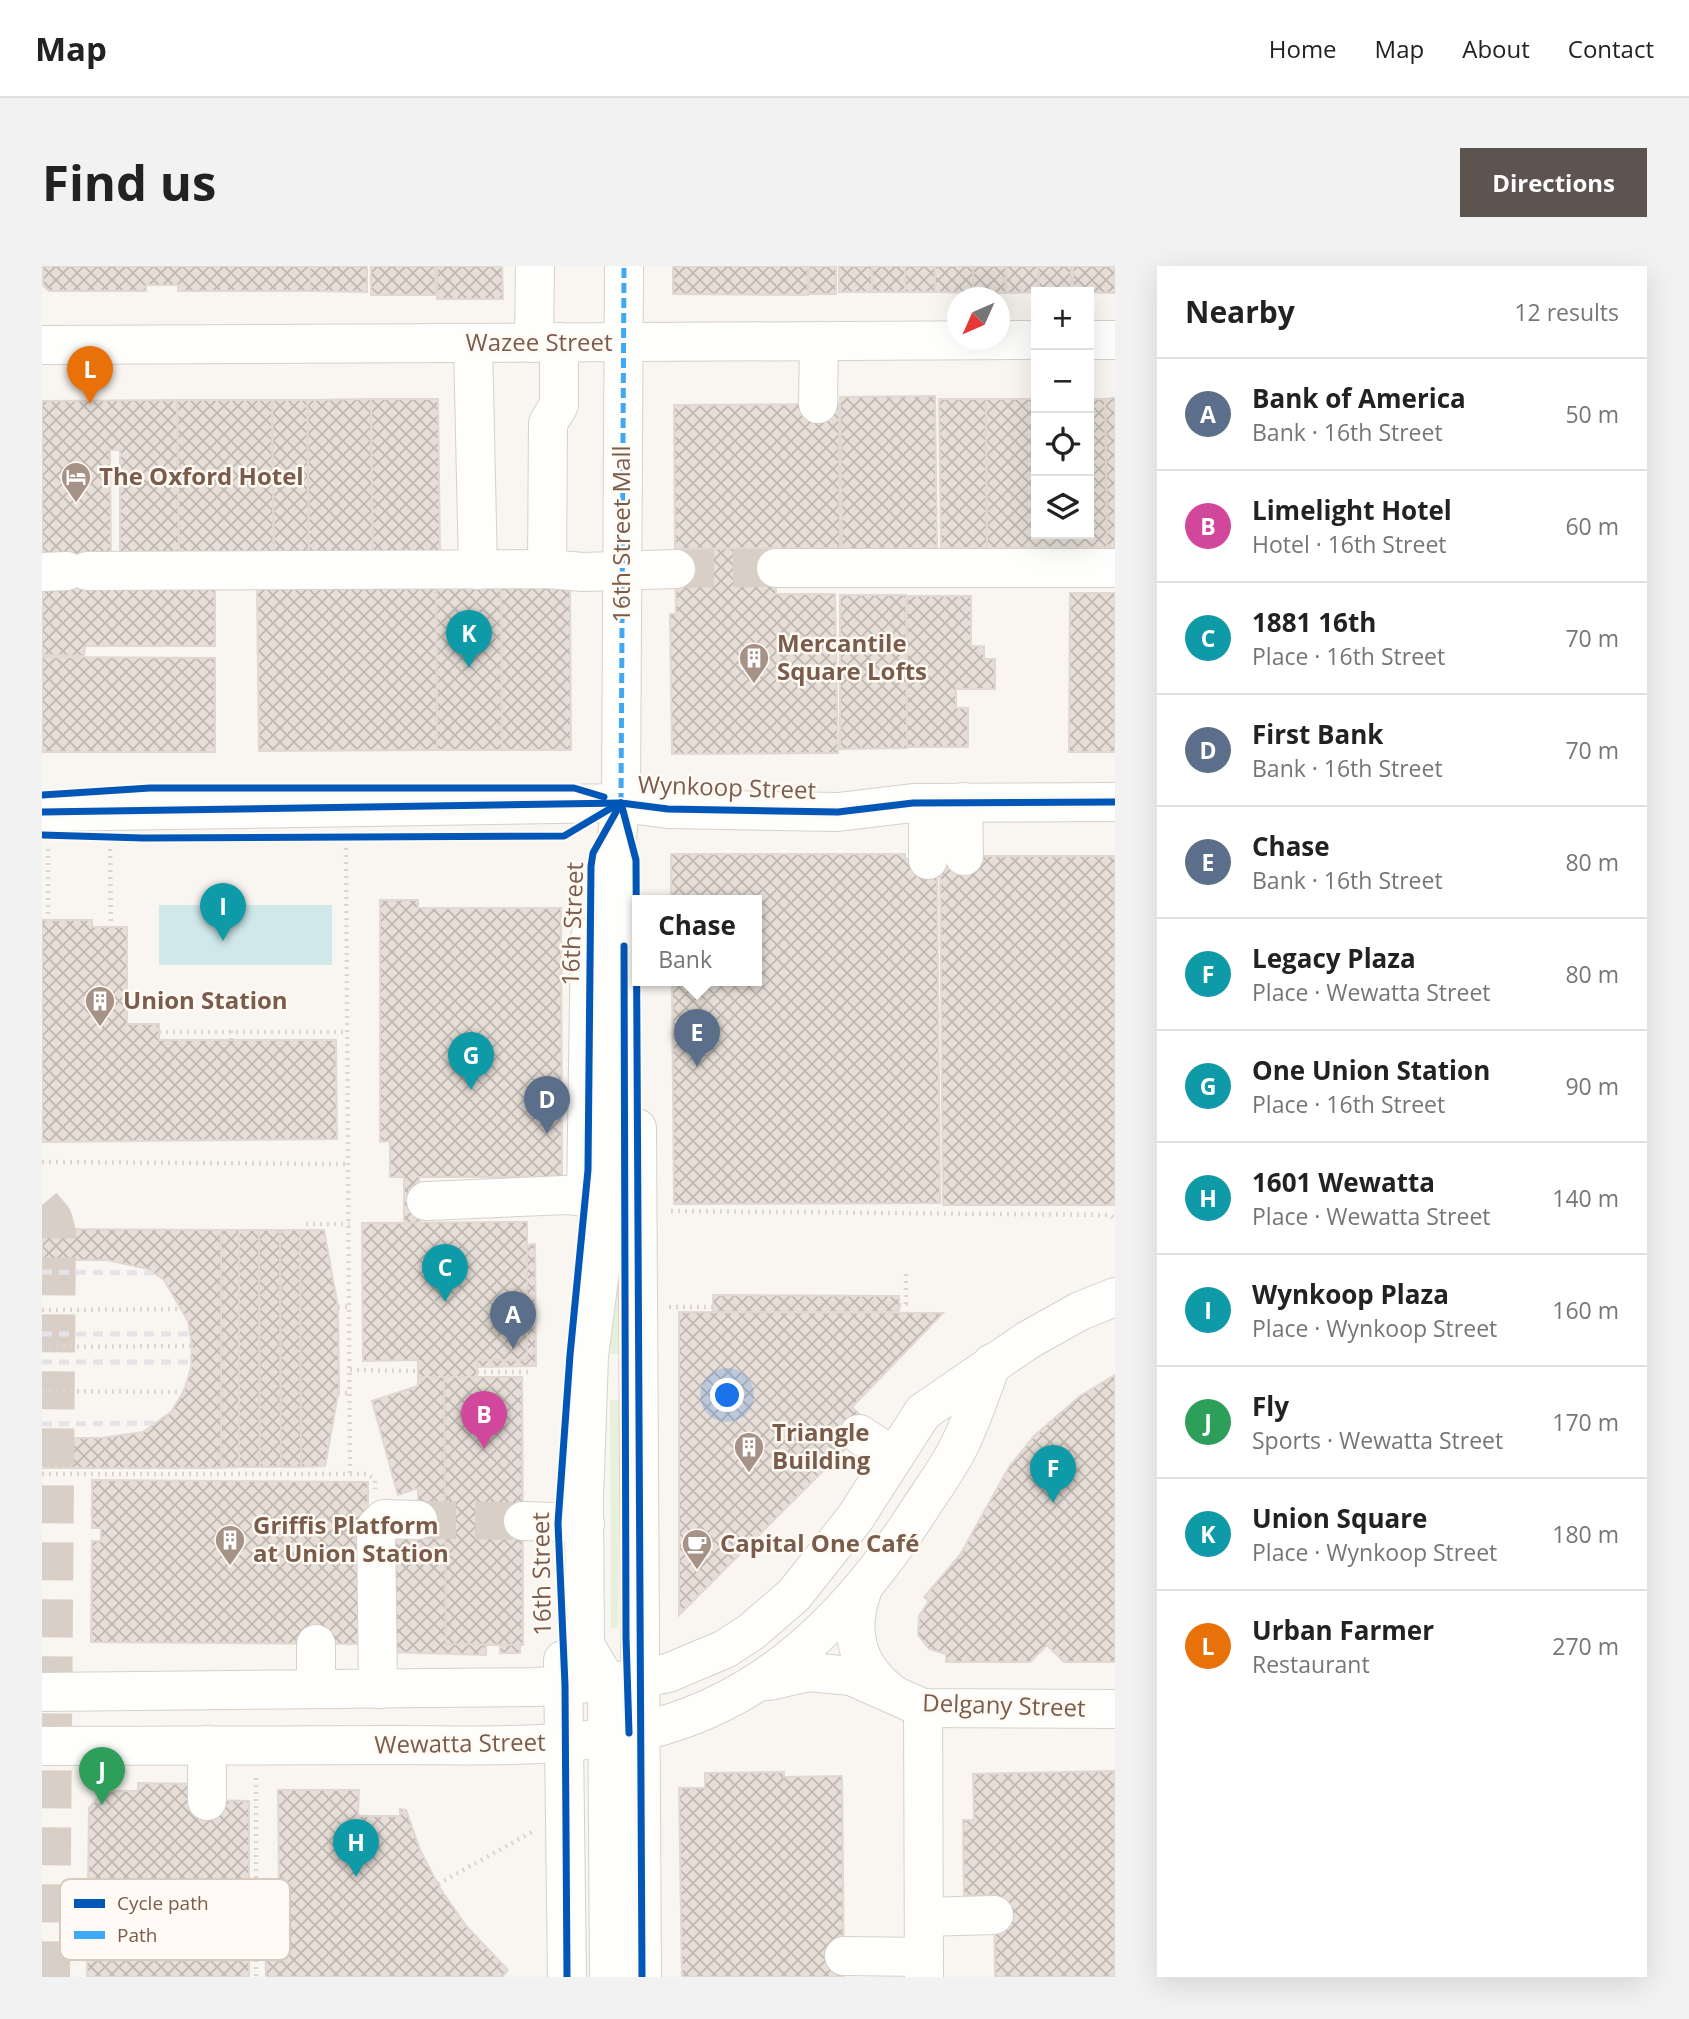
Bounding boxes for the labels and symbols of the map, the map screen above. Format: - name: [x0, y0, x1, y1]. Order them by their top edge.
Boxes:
- north arrow: [947, 287, 1010, 350]
- street label: Wazee Street: [466, 325, 612, 358]
- pin: L: [67, 346, 113, 404]
- street label: 16th Street Mall: [604, 445, 637, 623]
- place label: The Oxford Hotel: [99, 459, 304, 492]
- hotel icon: The Oxford Hotel: [59, 460, 93, 504]
- pin: K: [446, 610, 492, 668]
- place label: Mercantile Square Lofts: [777, 626, 927, 687]
- building icon: Mercantile Square Lofts: [737, 641, 771, 685]
- street label: Wynkoop Street: [637, 767, 817, 806]
- street label: 16th Street: [553, 861, 590, 986]
- pin: I: [200, 883, 246, 941]
- place label: Union Station: [123, 983, 288, 1016]
- building icon: Union Station: [83, 984, 117, 1028]
- pin: E: [674, 1009, 720, 1067]
- pin: G: [448, 1032, 494, 1090]
- pin: D: [524, 1076, 570, 1134]
- pin: C: [422, 1244, 468, 1302]
- pin: A: [490, 1291, 536, 1349]
- your location: [710, 1378, 744, 1412]
- pin: B: [461, 1391, 507, 1449]
- place label: Triangle Building: [772, 1415, 871, 1476]
- building icon: Triangle Building: [732, 1430, 766, 1474]
- pin: F: [1030, 1445, 1076, 1503]
- place label: Griffis Platform at Union Station: [253, 1508, 449, 1569]
- street label: 16th Street: [523, 1512, 558, 1636]
- building icon: Griffis Platform at Union Station: [213, 1523, 247, 1567]
- place label: Capital One Café: [720, 1526, 919, 1559]
- cafe icon: Capital One Café: [680, 1527, 714, 1571]
- street label: Delgany Street: [922, 1685, 1086, 1724]
- street label: Wewatta Street: [374, 1725, 546, 1760]
- pin: J: [79, 1747, 125, 1805]
- pin: H: [333, 1819, 379, 1877]
- legend: [60, 1879, 290, 1960]
- text: Cycle path: [117, 1890, 209, 1916]
- text: Path: [117, 1922, 157, 1948]

